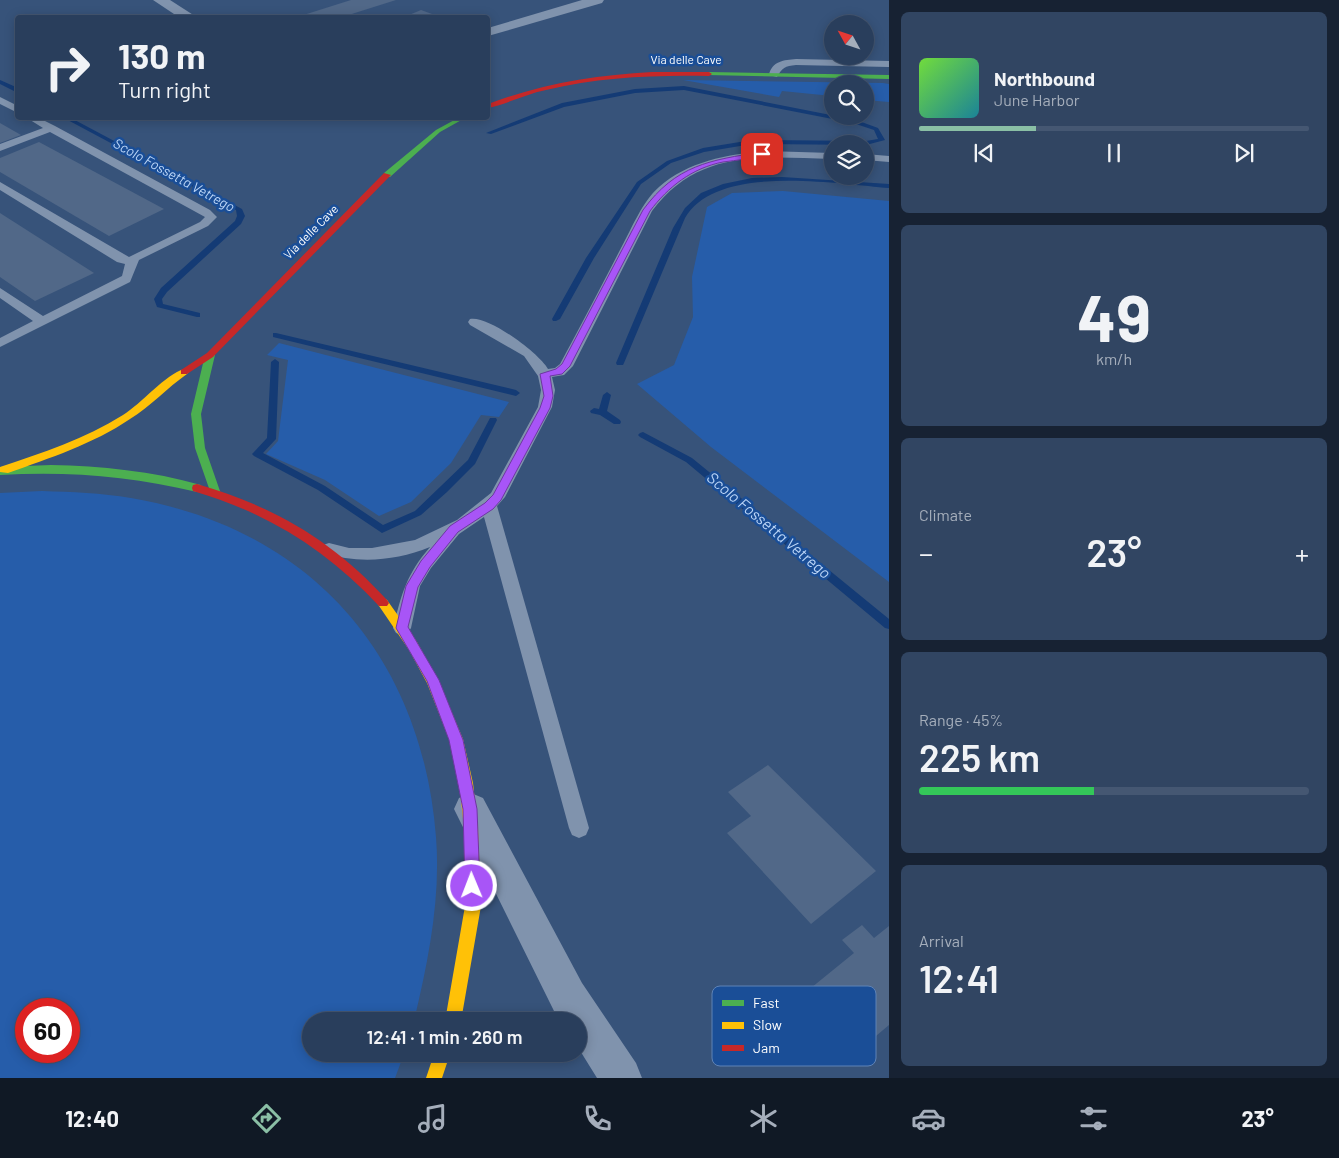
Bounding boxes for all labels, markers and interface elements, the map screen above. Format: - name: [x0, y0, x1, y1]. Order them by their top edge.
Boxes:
- north arrow: [824, 15, 874, 65]
- map controls: [824, 15, 874, 185]
- text: 130 m: [118, 34, 205, 76]
- icon: right: [35, 35, 100, 100]
- street label: Via delle Cave: [650, 52, 722, 66]
- text: Northbound: [994, 67, 1095, 90]
- button: search: [824, 75, 874, 125]
- text: Turn right: [118, 76, 211, 102]
- text: June Harbor: [994, 90, 1080, 109]
- pin: [741, 133, 783, 175]
- water label: Scolo Fossetta Vetrego: [111, 134, 238, 215]
- button: layers: [824, 135, 874, 185]
- icon: previous: [970, 139, 998, 167]
- icon: pause: [1100, 139, 1128, 167]
- icon: next: [1230, 139, 1258, 167]
- icon: arrive: [748, 140, 776, 168]
- street label: Via delle Cave: [280, 201, 340, 261]
- text: 49: [1077, 277, 1151, 355]
- text: km/h: [1096, 349, 1132, 368]
- water label: Scolo Fossetta Vetrego: [704, 467, 835, 582]
- text: Climate: [919, 505, 972, 524]
- text: 23°: [1086, 529, 1142, 575]
- text: −: [919, 536, 933, 570]
- text: +: [1295, 536, 1309, 570]
- text: Range · 45%: [919, 710, 1003, 729]
- text: 225 km: [919, 734, 1040, 780]
- position arrow: [445, 859, 497, 911]
- text: Arrival: [919, 931, 964, 950]
- text: 12:41: [919, 955, 999, 1001]
- legend: [712, 986, 876, 1066]
- text: Fast: [753, 994, 779, 1011]
- speed limit sign: 60: [15, 998, 80, 1063]
- text: Slow: [753, 1016, 782, 1033]
- text: 12:41 · 1 min · 260 m: [366, 1025, 523, 1048]
- text: Jam: [753, 1039, 780, 1056]
- icon: directions: [249, 1101, 284, 1136]
- icon: music: [415, 1101, 450, 1136]
- icon: phone: [580, 1101, 615, 1136]
- icon: climate: [746, 1101, 781, 1136]
- icon: car: [911, 1101, 946, 1136]
- icon: filters: [1076, 1101, 1111, 1136]
- text: 12:40: [65, 1105, 119, 1131]
- text: 23°: [1242, 1105, 1274, 1131]

